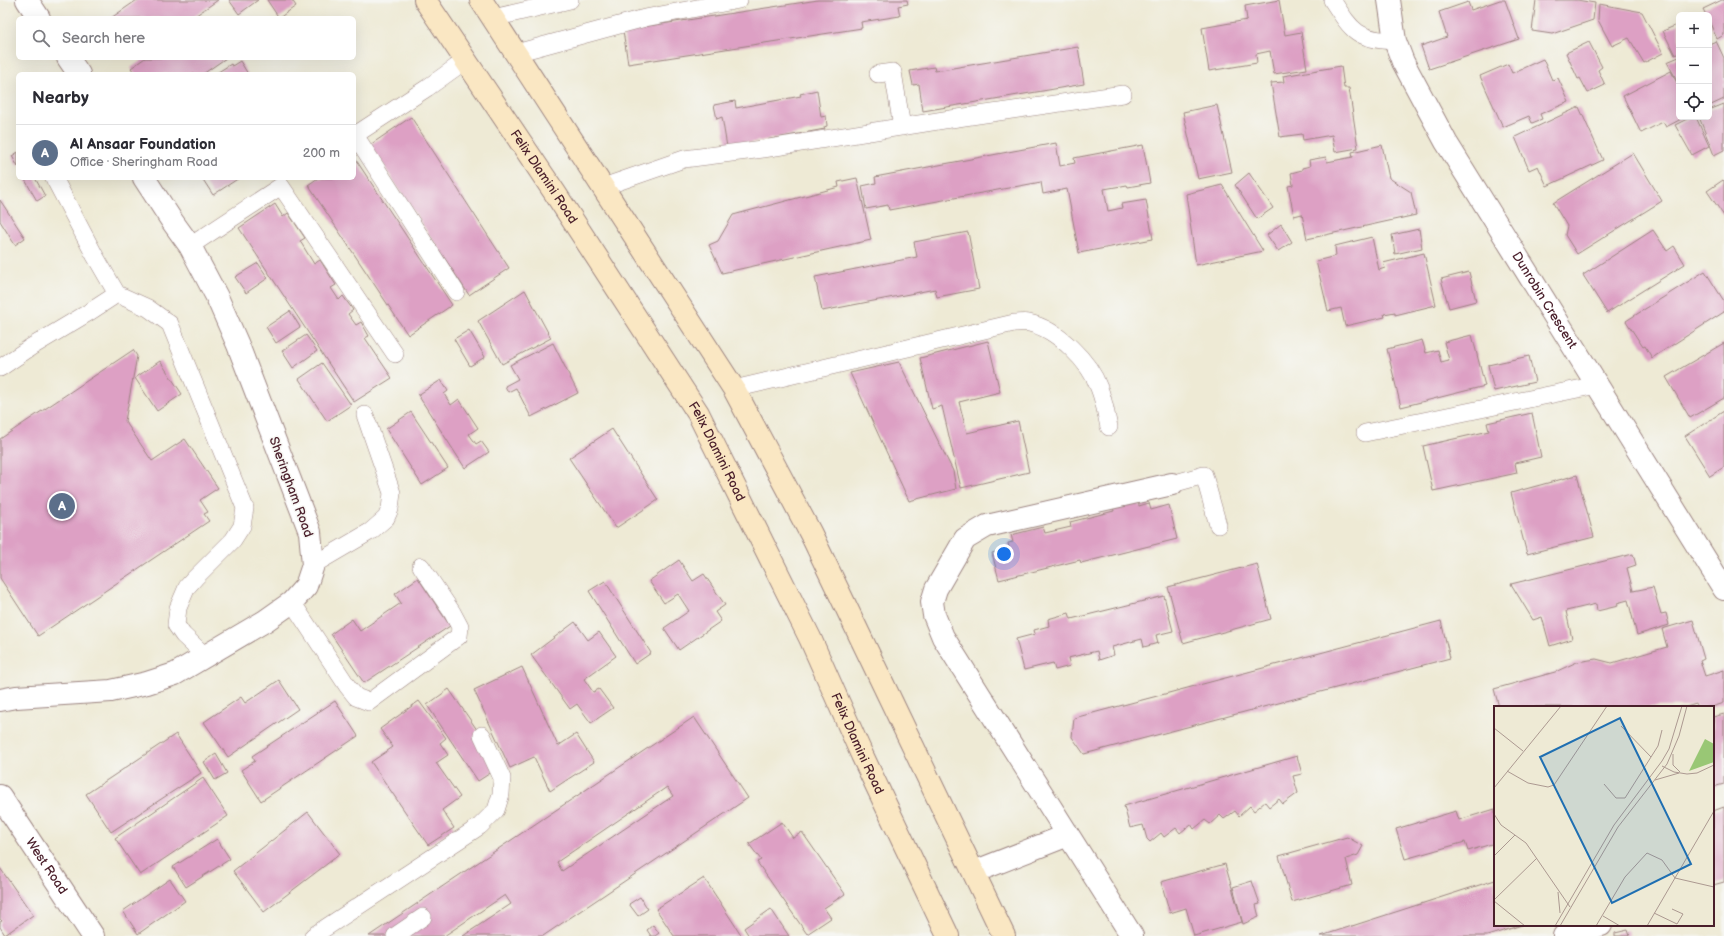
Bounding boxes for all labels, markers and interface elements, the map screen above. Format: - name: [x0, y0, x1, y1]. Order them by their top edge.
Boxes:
- map controls: [1676, 12, 1712, 120]
- button: +: [1676, 12, 1712, 48]
- search box: [16, 16, 356, 60]
- icon: search: [30, 27, 52, 49]
- text: Search here: [62, 29, 145, 48]
- button: −: [1676, 48, 1712, 84]
- button: locate: [1676, 84, 1712, 120]
- text: Nearby: [32, 88, 89, 108]
- street label: Felix Dlamini Road: [507, 127, 581, 227]
- text: Al Ansaar Foundation: [70, 135, 216, 154]
- text: A: [41, 145, 49, 161]
- text: 200 m: [303, 145, 340, 161]
- text: Office · Sheringham Road: [70, 154, 218, 170]
- street label: Dunrobin Crescent: [1508, 249, 1580, 352]
- street label: Felix Dlamini Road: [685, 399, 749, 504]
- street label: Sheringham Road: [265, 435, 317, 539]
- pin: A: [49, 491, 75, 521]
- your location: [994, 544, 1014, 564]
- street label: Felix Dlamini Road: [827, 690, 887, 797]
- inset map: [1494, 706, 1714, 926]
- street label: West Road: [22, 835, 71, 897]

